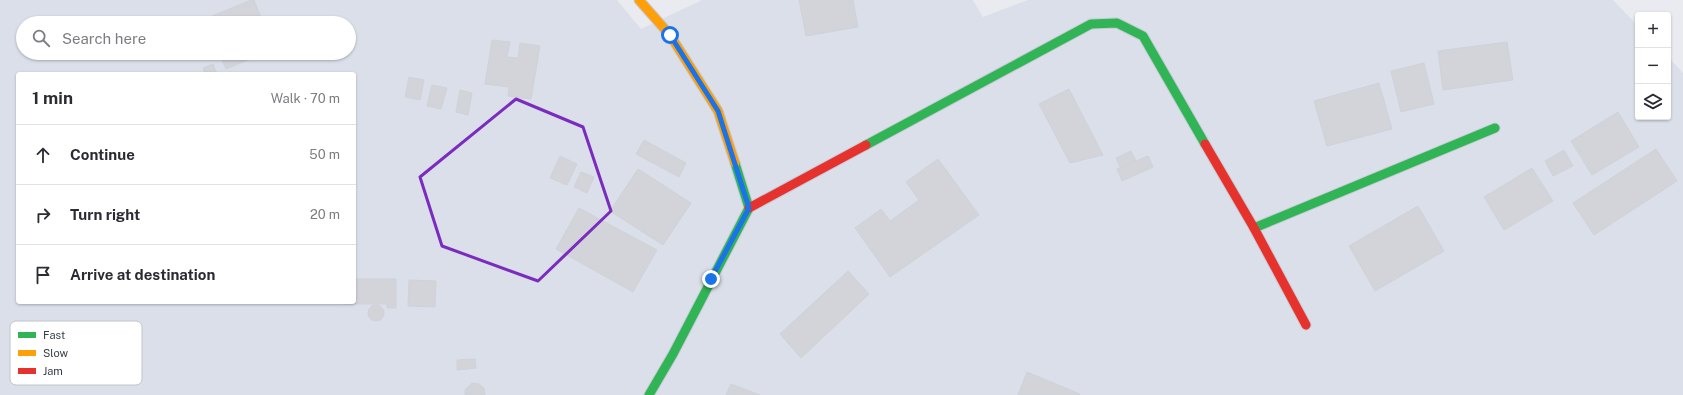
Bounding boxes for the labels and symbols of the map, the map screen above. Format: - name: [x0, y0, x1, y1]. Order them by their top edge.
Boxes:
- route start: [661, 26, 679, 44]
- route end: [702, 270, 720, 288]
- legend: [10, 321, 142, 385]
- text: Fast: [43, 329, 65, 341]
- text: Slow: [43, 347, 69, 359]
- text: Jam: [43, 365, 63, 377]

